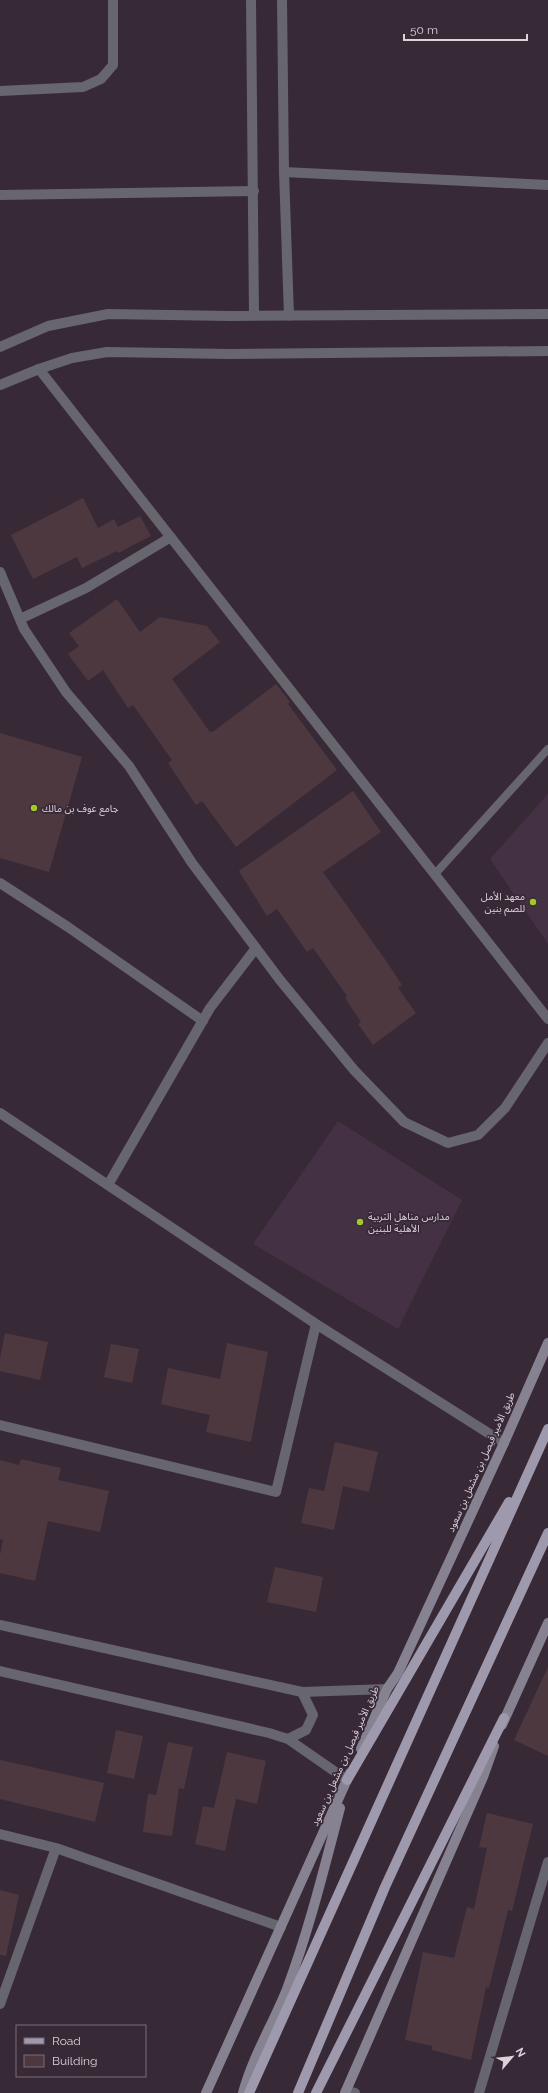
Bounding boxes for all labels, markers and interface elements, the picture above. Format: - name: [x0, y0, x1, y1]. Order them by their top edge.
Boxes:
- scale bar: [404, 16, 527, 42]
- text: 50 m: [410, 23, 438, 37]
- marker: جامع عوف بن مالك: [29, 803, 39, 813]
- place label: جامع عوف بن مالك: [42, 803, 119, 816]
- place label: معهد الأمل للصم بنين: [481, 891, 525, 916]
- marker: معهد الأمل للصم بنين: [528, 897, 538, 907]
- place label: مدارس مناهل التربية الأهلية للبنين: [368, 1211, 450, 1234]
- marker: مدارس مناهل التربية الأهلية للبنين: [355, 1217, 365, 1227]
- street label: طريق الأمير فيصل بن مشعل بن سعود: [445, 1390, 518, 1534]
- street label: طريق الأمير فيصل بن مشعل بن سعود: [309, 1684, 382, 1828]
- legend: [16, 2025, 146, 2077]
- text: Road: [52, 2034, 81, 2048]
- north arrow: [492, 2037, 532, 2077]
- text: N: [513, 2046, 528, 2059]
- text: Building: [52, 2054, 98, 2068]

